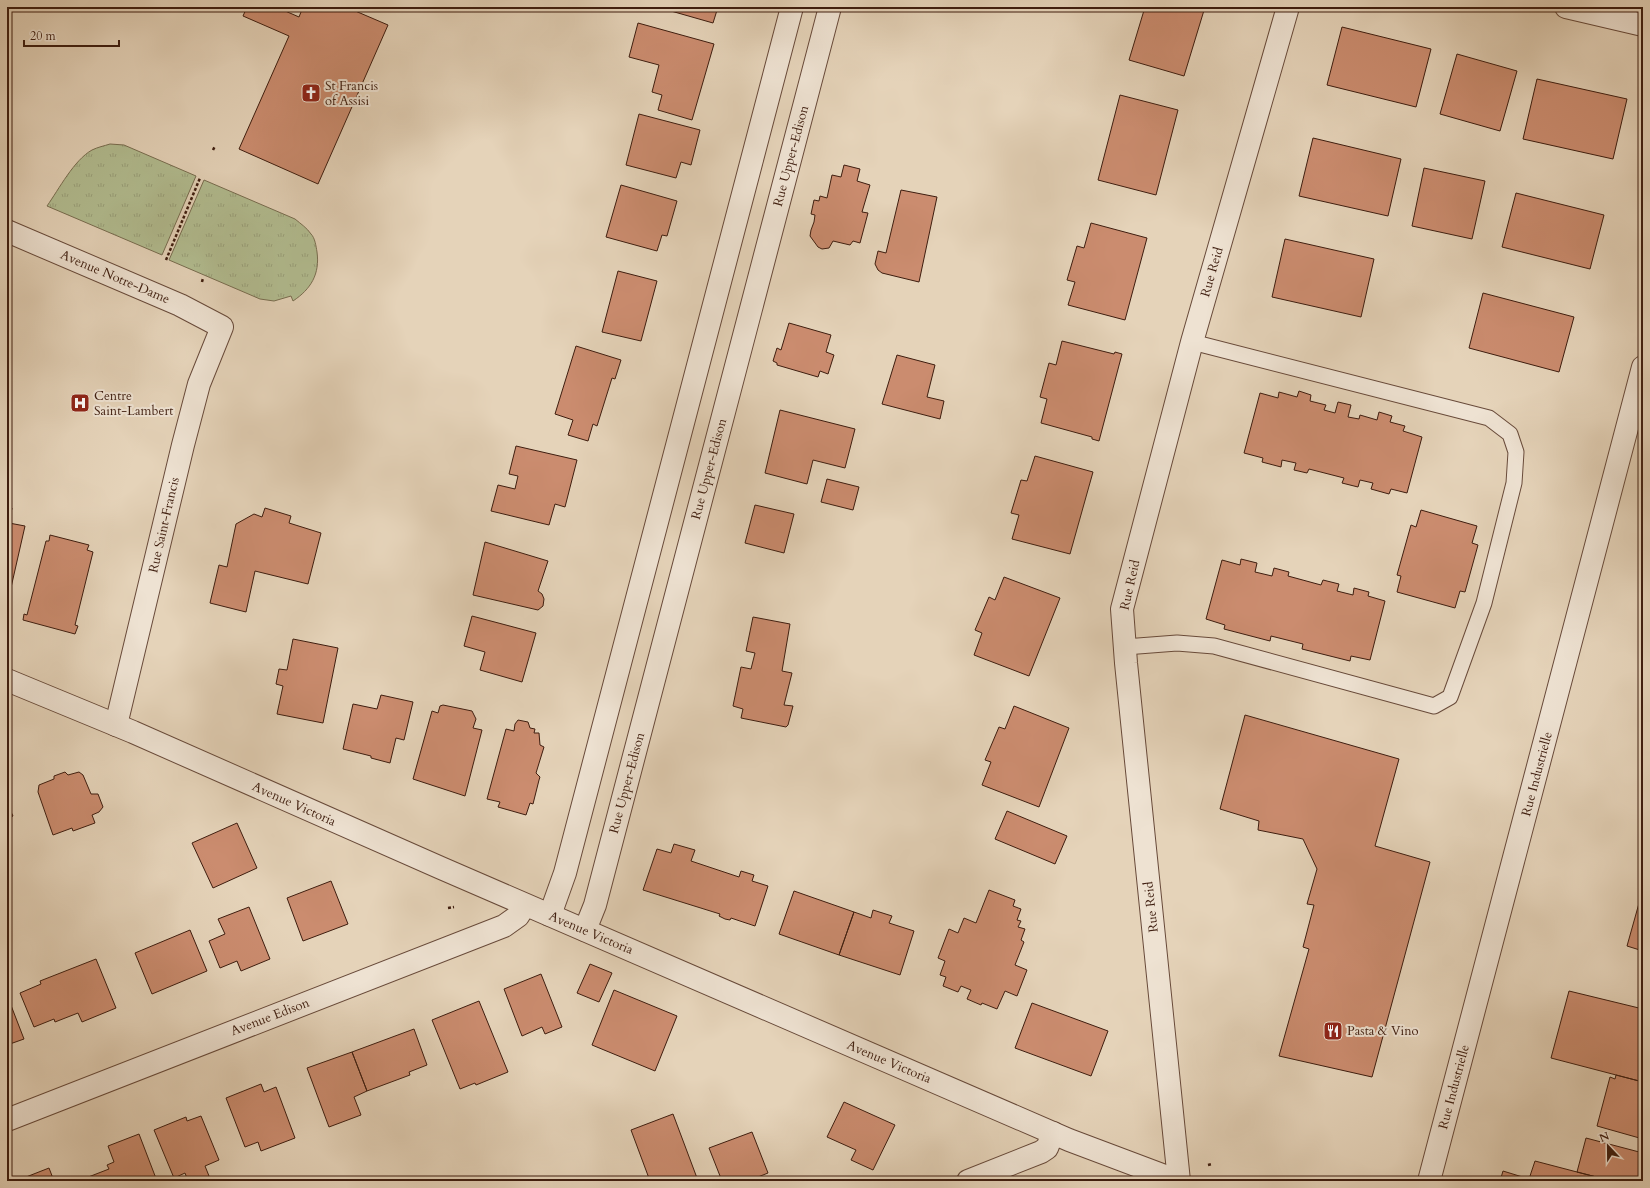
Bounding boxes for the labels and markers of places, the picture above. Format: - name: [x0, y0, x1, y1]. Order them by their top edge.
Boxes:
- place label: St Francis of Assisi: [325, 77, 378, 110]
- church icon: St Francis of Assisi: [300, 82, 322, 104]
- place label: Centre Saint-Lambert: [94, 387, 173, 420]
- hospital icon: Centre Saint-Lambert: [69, 392, 91, 414]
- restaurant icon: Pasta & Vino: [1322, 1020, 1344, 1042]
- place label: Pasta & Vino: [1347, 1022, 1419, 1040]

